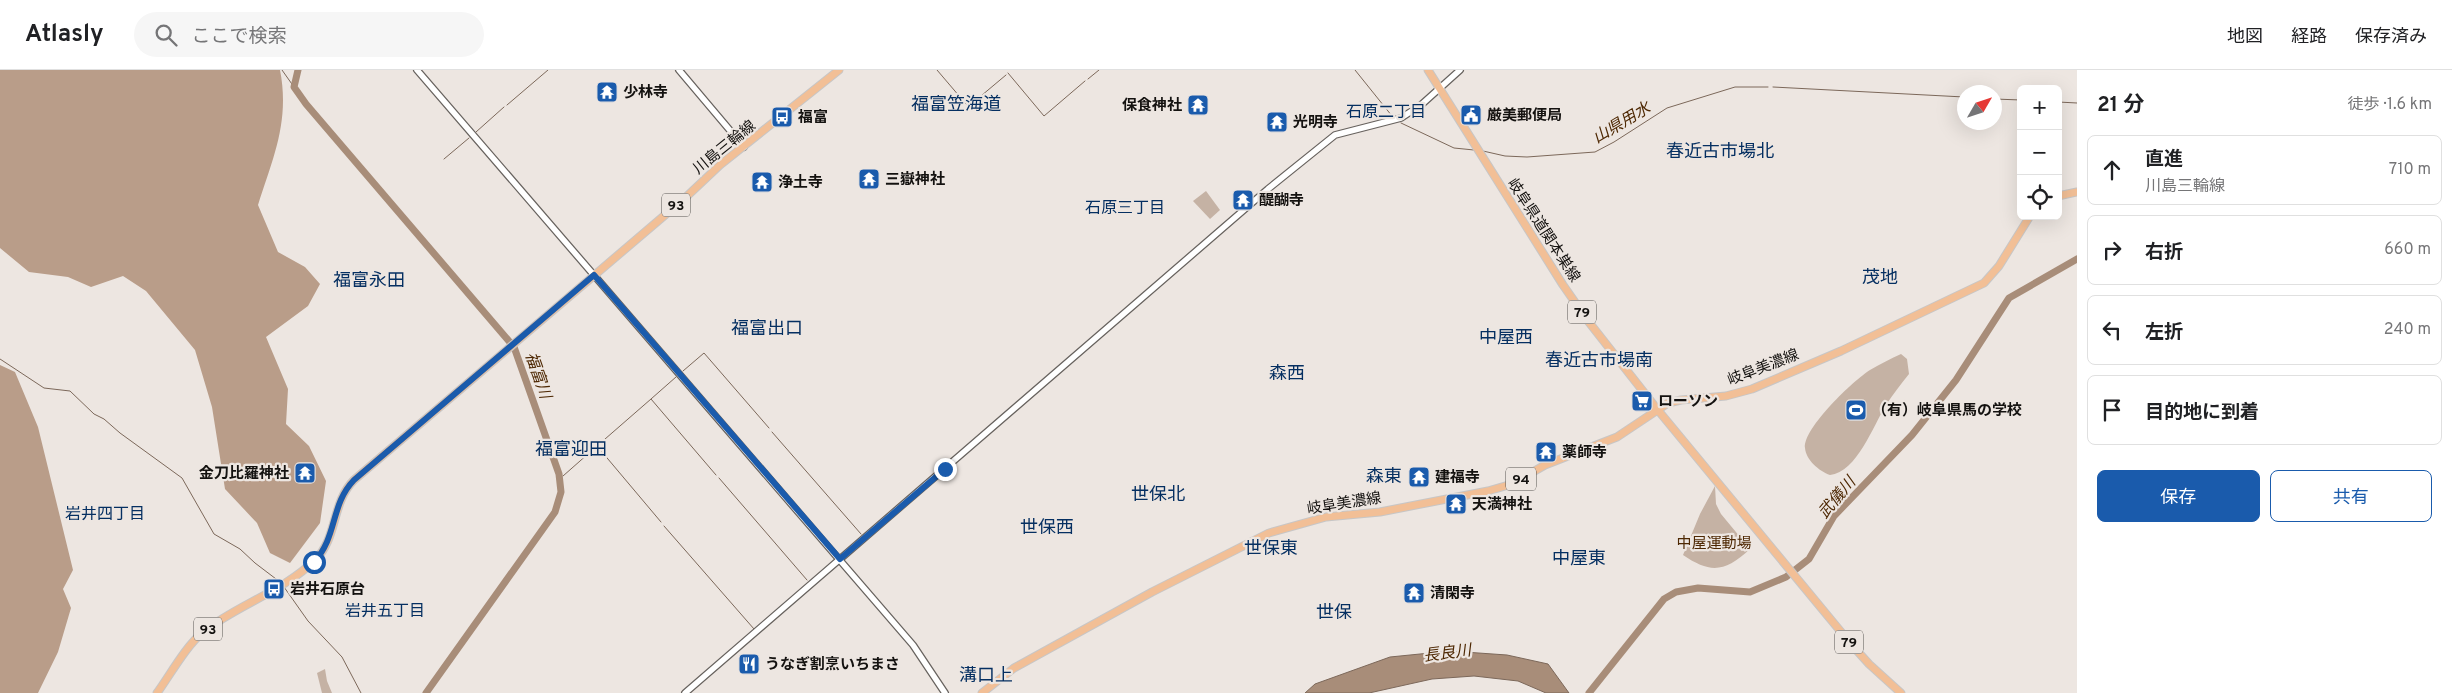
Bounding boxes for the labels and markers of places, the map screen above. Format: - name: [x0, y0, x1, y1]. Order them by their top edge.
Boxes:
- temple icon: 少林寺: [595, 80, 619, 104]
- place label: 少林寺: [623, 84, 668, 103]
- temple icon: 保食神社: [1186, 93, 1210, 117]
- place label: 保食神社: [1122, 96, 1182, 116]
- public building icon: 厳美郵便局: [1459, 103, 1483, 127]
- bus stop icon: 福富: [770, 105, 794, 129]
- place label: 厳美郵便局: [1487, 107, 1562, 126]
- place label: 福富: [797, 109, 828, 128]
- temple icon: 光明寺: [1265, 110, 1289, 134]
- place label: 光明寺: [1293, 114, 1338, 133]
- temple icon: 三嶽神社: [857, 167, 881, 191]
- temple icon: 浄土寺: [750, 170, 774, 194]
- place label: 三嶽神社: [885, 170, 945, 190]
- place label: 浄土寺: [778, 174, 823, 193]
- temple icon: 醍醐寺: [1231, 188, 1255, 212]
- place label: 醍醐寺: [1259, 192, 1304, 211]
- supermarket icon: ローソン: [1630, 389, 1654, 413]
- place label: ローソン: [1658, 393, 1718, 412]
- sports icon: （有）岐阜県馬の学校: [1844, 398, 1868, 422]
- place label: （有）岐阜県馬の学校: [1872, 401, 2022, 421]
- temple icon: 薬師寺: [1534, 440, 1558, 464]
- place label: 薬師寺: [1562, 444, 1607, 463]
- temple icon: 金刀比羅神社: [293, 461, 317, 485]
- place label: 金刀比羅神社: [199, 464, 289, 484]
- temple icon: 建福寺: [1407, 465, 1431, 489]
- place label: 建福寺: [1435, 469, 1480, 488]
- temple icon: 天満神社: [1444, 492, 1468, 516]
- place label: 天満神社: [1472, 495, 1532, 515]
- bus stop icon: 岩井石原台: [262, 577, 286, 601]
- place label: 岩井石原台: [290, 580, 365, 600]
- temple icon: 清閑寺: [1402, 581, 1426, 605]
- place label: 清閑寺: [1430, 585, 1475, 604]
- restaurant icon: うなぎ割烹いちまさ: [737, 652, 761, 676]
- place label: うなぎ割烹いちまさ: [765, 656, 900, 675]

